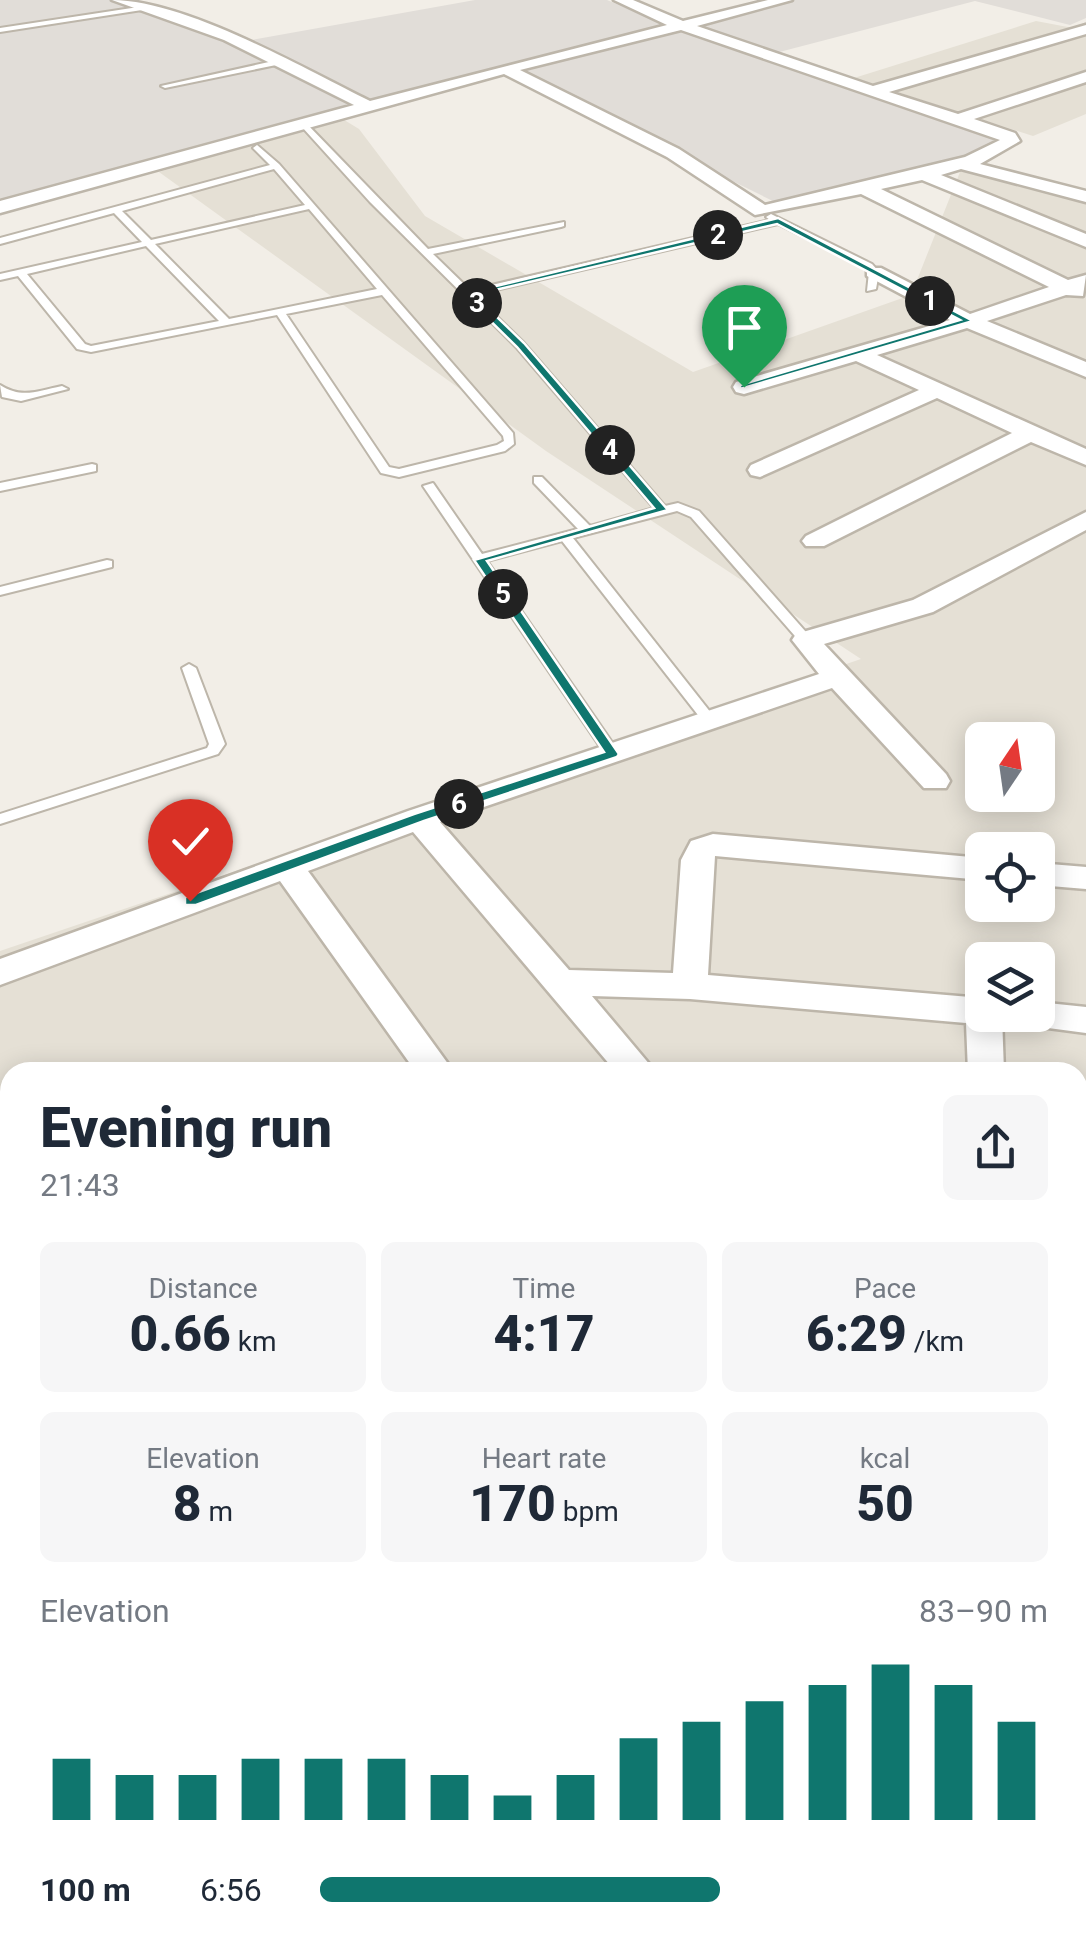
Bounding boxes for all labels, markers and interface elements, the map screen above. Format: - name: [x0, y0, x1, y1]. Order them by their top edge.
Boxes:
- pin: 2: [693, 210, 743, 260]
- text: 2: [710, 218, 726, 251]
- pin: 1: [905, 276, 955, 326]
- pin: 3: [452, 278, 502, 328]
- text: 1: [922, 284, 938, 317]
- pin: [702, 285, 787, 388]
- text: 3: [469, 286, 485, 319]
- icon: arrive: [717, 300, 772, 355]
- pin: 4: [585, 425, 635, 475]
- text: 4: [602, 433, 618, 466]
- pin: 5: [478, 569, 528, 619]
- text: 5: [495, 577, 511, 610]
- north arrow: [965, 722, 1055, 812]
- map controls: [965, 722, 1055, 1032]
- pin: 6: [434, 779, 484, 829]
- text: 6: [451, 787, 467, 820]
- pin: [148, 799, 233, 902]
- icon: check: [163, 814, 218, 869]
- button: locate: [965, 832, 1055, 922]
- button: layers: [965, 942, 1055, 1032]
- button: share: [943, 1095, 1048, 1200]
- text: Evening run: [40, 1096, 332, 1160]
- text: 21:43: [40, 1166, 120, 1204]
- text: Distance: [149, 1272, 258, 1305]
- text: Time: [513, 1272, 575, 1305]
- text: Pace: [854, 1272, 916, 1305]
- text: 0.66: [129, 1305, 231, 1363]
- text: 4:17: [493, 1305, 595, 1363]
- text: 6:29: [806, 1305, 907, 1363]
- text: km: [231, 1325, 277, 1358]
- text: /km: [907, 1325, 964, 1358]
- text: Elevation: [146, 1442, 260, 1475]
- text: Heart rate: [482, 1442, 606, 1475]
- text: kcal: [860, 1442, 910, 1475]
- text: 8: [173, 1475, 202, 1533]
- text: 170: [469, 1475, 556, 1533]
- text: 50: [856, 1475, 914, 1533]
- text: m: [202, 1495, 233, 1528]
- text: bpm: [556, 1495, 619, 1528]
- text: Elevation: [40, 1592, 170, 1630]
- text: 83–90 m: [919, 1592, 1048, 1630]
- text: 100 m: [40, 1871, 131, 1909]
- text: 6:56: [200, 1871, 262, 1909]

